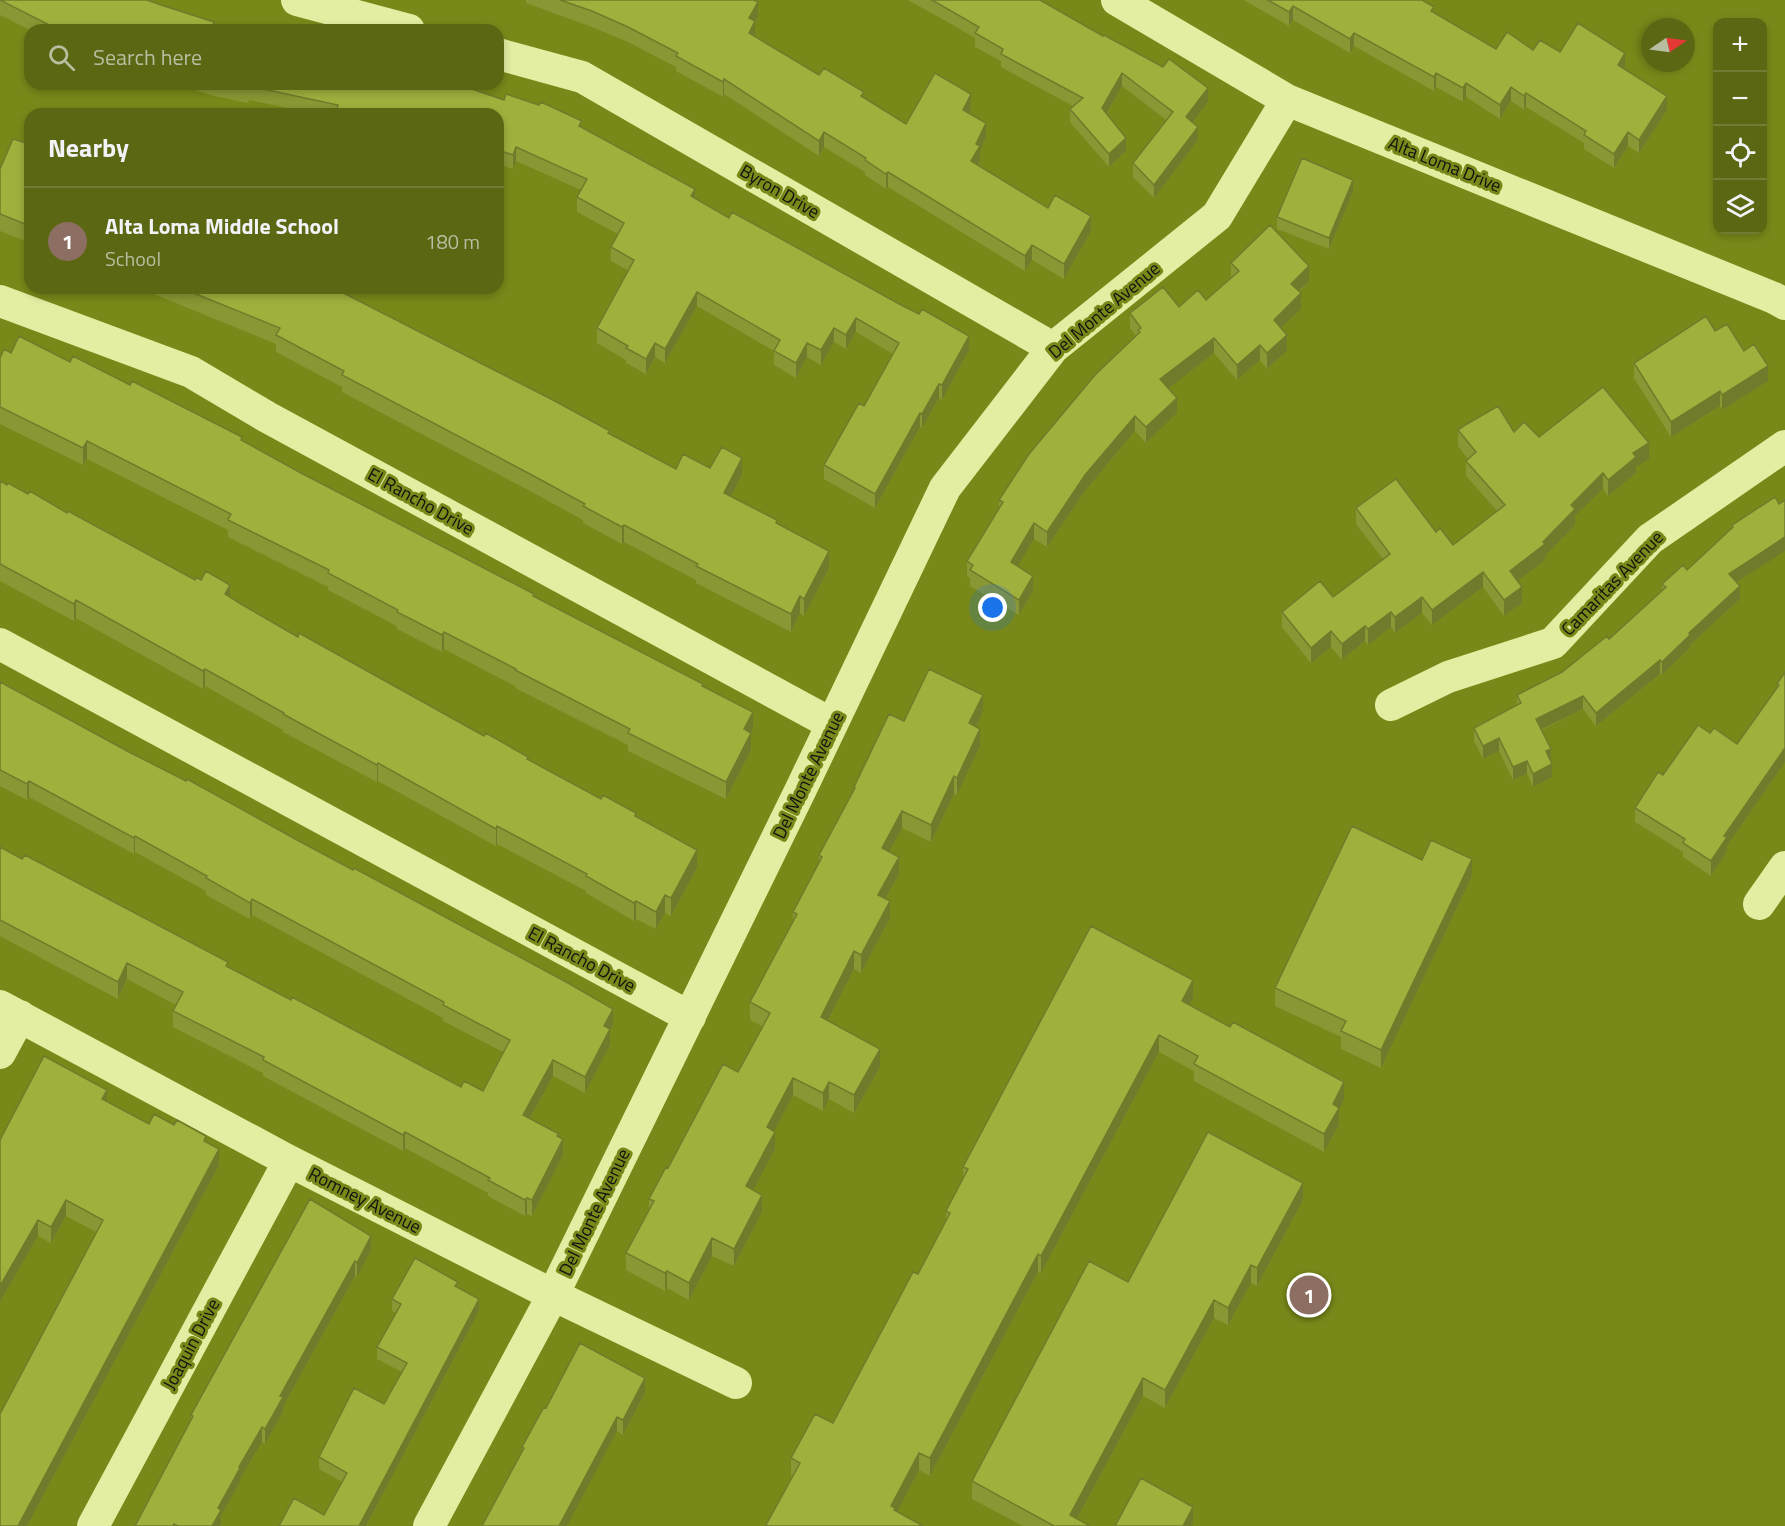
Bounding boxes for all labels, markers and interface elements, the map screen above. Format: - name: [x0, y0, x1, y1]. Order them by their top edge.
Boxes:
- north arrow: [1641, 18, 1695, 72]
- map controls: [1713, 18, 1767, 234]
- button: +: [1713, 18, 1767, 72]
- search box: [24, 24, 504, 90]
- text: Search here: [93, 40, 202, 74]
- icon: search: [45, 41, 78, 74]
- button: −: [1713, 72, 1767, 126]
- button: locate: [1713, 126, 1767, 180]
- text: Nearby: [48, 128, 129, 167]
- street label: Alta Loma Drive: [1384, 129, 1506, 199]
- street label: Byron Drive: [735, 157, 825, 225]
- button: layers: [1713, 180, 1767, 234]
- text: Alta Loma Middle School: [105, 209, 339, 243]
- text: 1: [62, 226, 73, 257]
- text: 180 m: [425, 226, 480, 257]
- text: School: [105, 243, 161, 274]
- street label: Del Monte Avenue: [1042, 255, 1166, 365]
- street label: El Rancho Drive: [363, 461, 479, 541]
- street label: Camaritas Avenue: [1555, 524, 1669, 642]
- your location: [978, 593, 1007, 622]
- street label: Del Monte Avenue: [765, 707, 851, 843]
- street label: El Rancho Drive: [523, 919, 641, 999]
- street label: Del Monte Avenue: [551, 1144, 637, 1280]
- street label: Romney Avenue: [304, 1160, 426, 1240]
- pin: 1: [1290, 1272, 1328, 1318]
- street label: Joaquin Drive: [156, 1294, 226, 1394]

